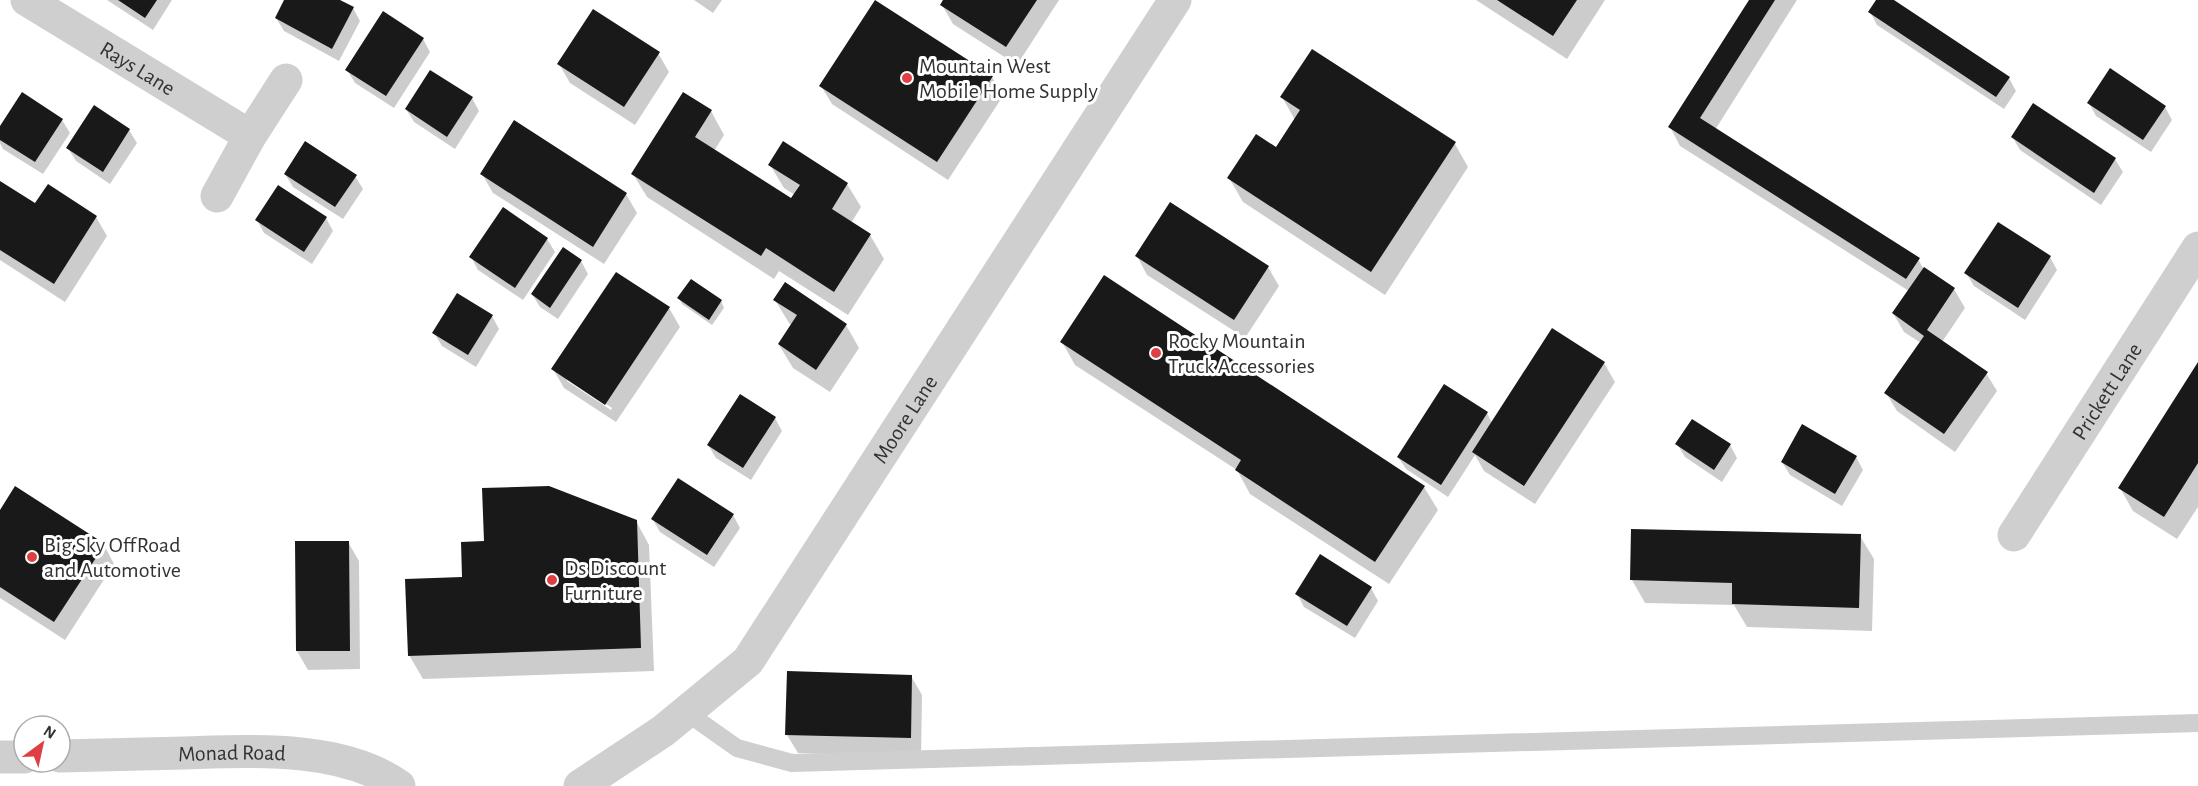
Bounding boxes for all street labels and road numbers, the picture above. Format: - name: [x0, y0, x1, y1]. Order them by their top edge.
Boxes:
- street label: Rays Lane: [96, 37, 179, 100]
- street label: Prickett Lane: [2068, 339, 2146, 444]
- street label: Moore Lane: [869, 371, 942, 467]
- street label: Monad Road: [178, 741, 286, 765]

